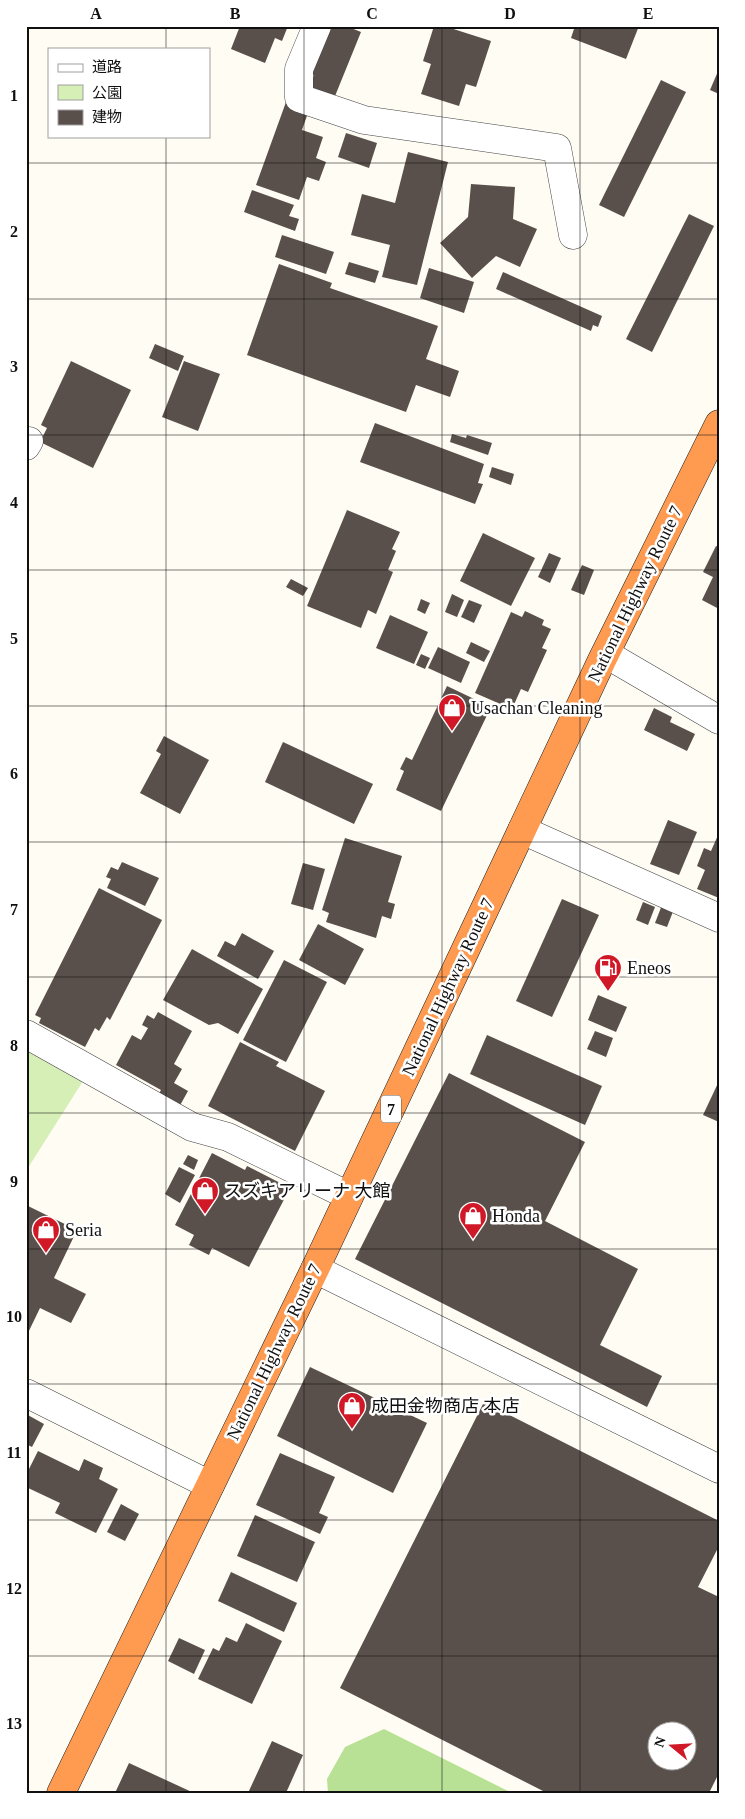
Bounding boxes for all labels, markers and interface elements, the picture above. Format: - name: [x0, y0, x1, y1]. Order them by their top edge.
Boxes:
- text: A: [90, 5, 102, 22]
- text: B: [230, 5, 241, 22]
- text: C: [366, 5, 378, 22]
- text: D: [504, 5, 516, 22]
- text: E: [643, 5, 653, 22]
- legend: [48, 48, 210, 138]
- text: 道路: [92, 59, 122, 75]
- text: 公園: [92, 85, 122, 101]
- text: 1: [10, 87, 18, 104]
- text: 建物: [92, 109, 122, 125]
- text: 2: [10, 223, 18, 240]
- text: 3: [10, 358, 18, 375]
- text: 4: [10, 494, 18, 511]
- street label: National Highway Route 7: [584, 503, 686, 685]
- text: 5: [10, 630, 18, 647]
- shop icon: Usachan Cleaning: [437, 693, 467, 732]
- place label: Usachan Cleaning: [471, 698, 602, 718]
- text: 6: [10, 765, 18, 782]
- street label: National Highway Route 7: [398, 895, 498, 1079]
- text: 7: [10, 901, 18, 918]
- fuel station icon: Eneos: [593, 953, 623, 992]
- place label: Eneos: [627, 958, 671, 978]
- text: 8: [10, 1037, 18, 1054]
- road number: 7: [381, 1096, 401, 1122]
- text: 9: [10, 1173, 18, 1190]
- shop icon: スズキアリーナ 大館: [190, 1176, 220, 1215]
- place label: スズキアリーナ 大館: [224, 1181, 391, 1201]
- shop icon: Honda: [458, 1201, 488, 1240]
- place label: Honda: [492, 1206, 540, 1226]
- shop icon: Seria: [31, 1215, 61, 1254]
- place label: Seria: [65, 1220, 102, 1240]
- street label: National Highway Route 7: [223, 1261, 325, 1443]
- text: 10: [6, 1308, 22, 1325]
- shop icon: 成田金物商店 本店: [337, 1391, 367, 1430]
- place label: 成田金物商店 本店: [371, 1396, 520, 1416]
- text: 11: [6, 1444, 22, 1461]
- text: 12: [6, 1580, 22, 1597]
- text: 13: [6, 1715, 22, 1732]
- north arrow: [648, 1722, 698, 1772]
- text: N: [651, 1735, 669, 1749]

